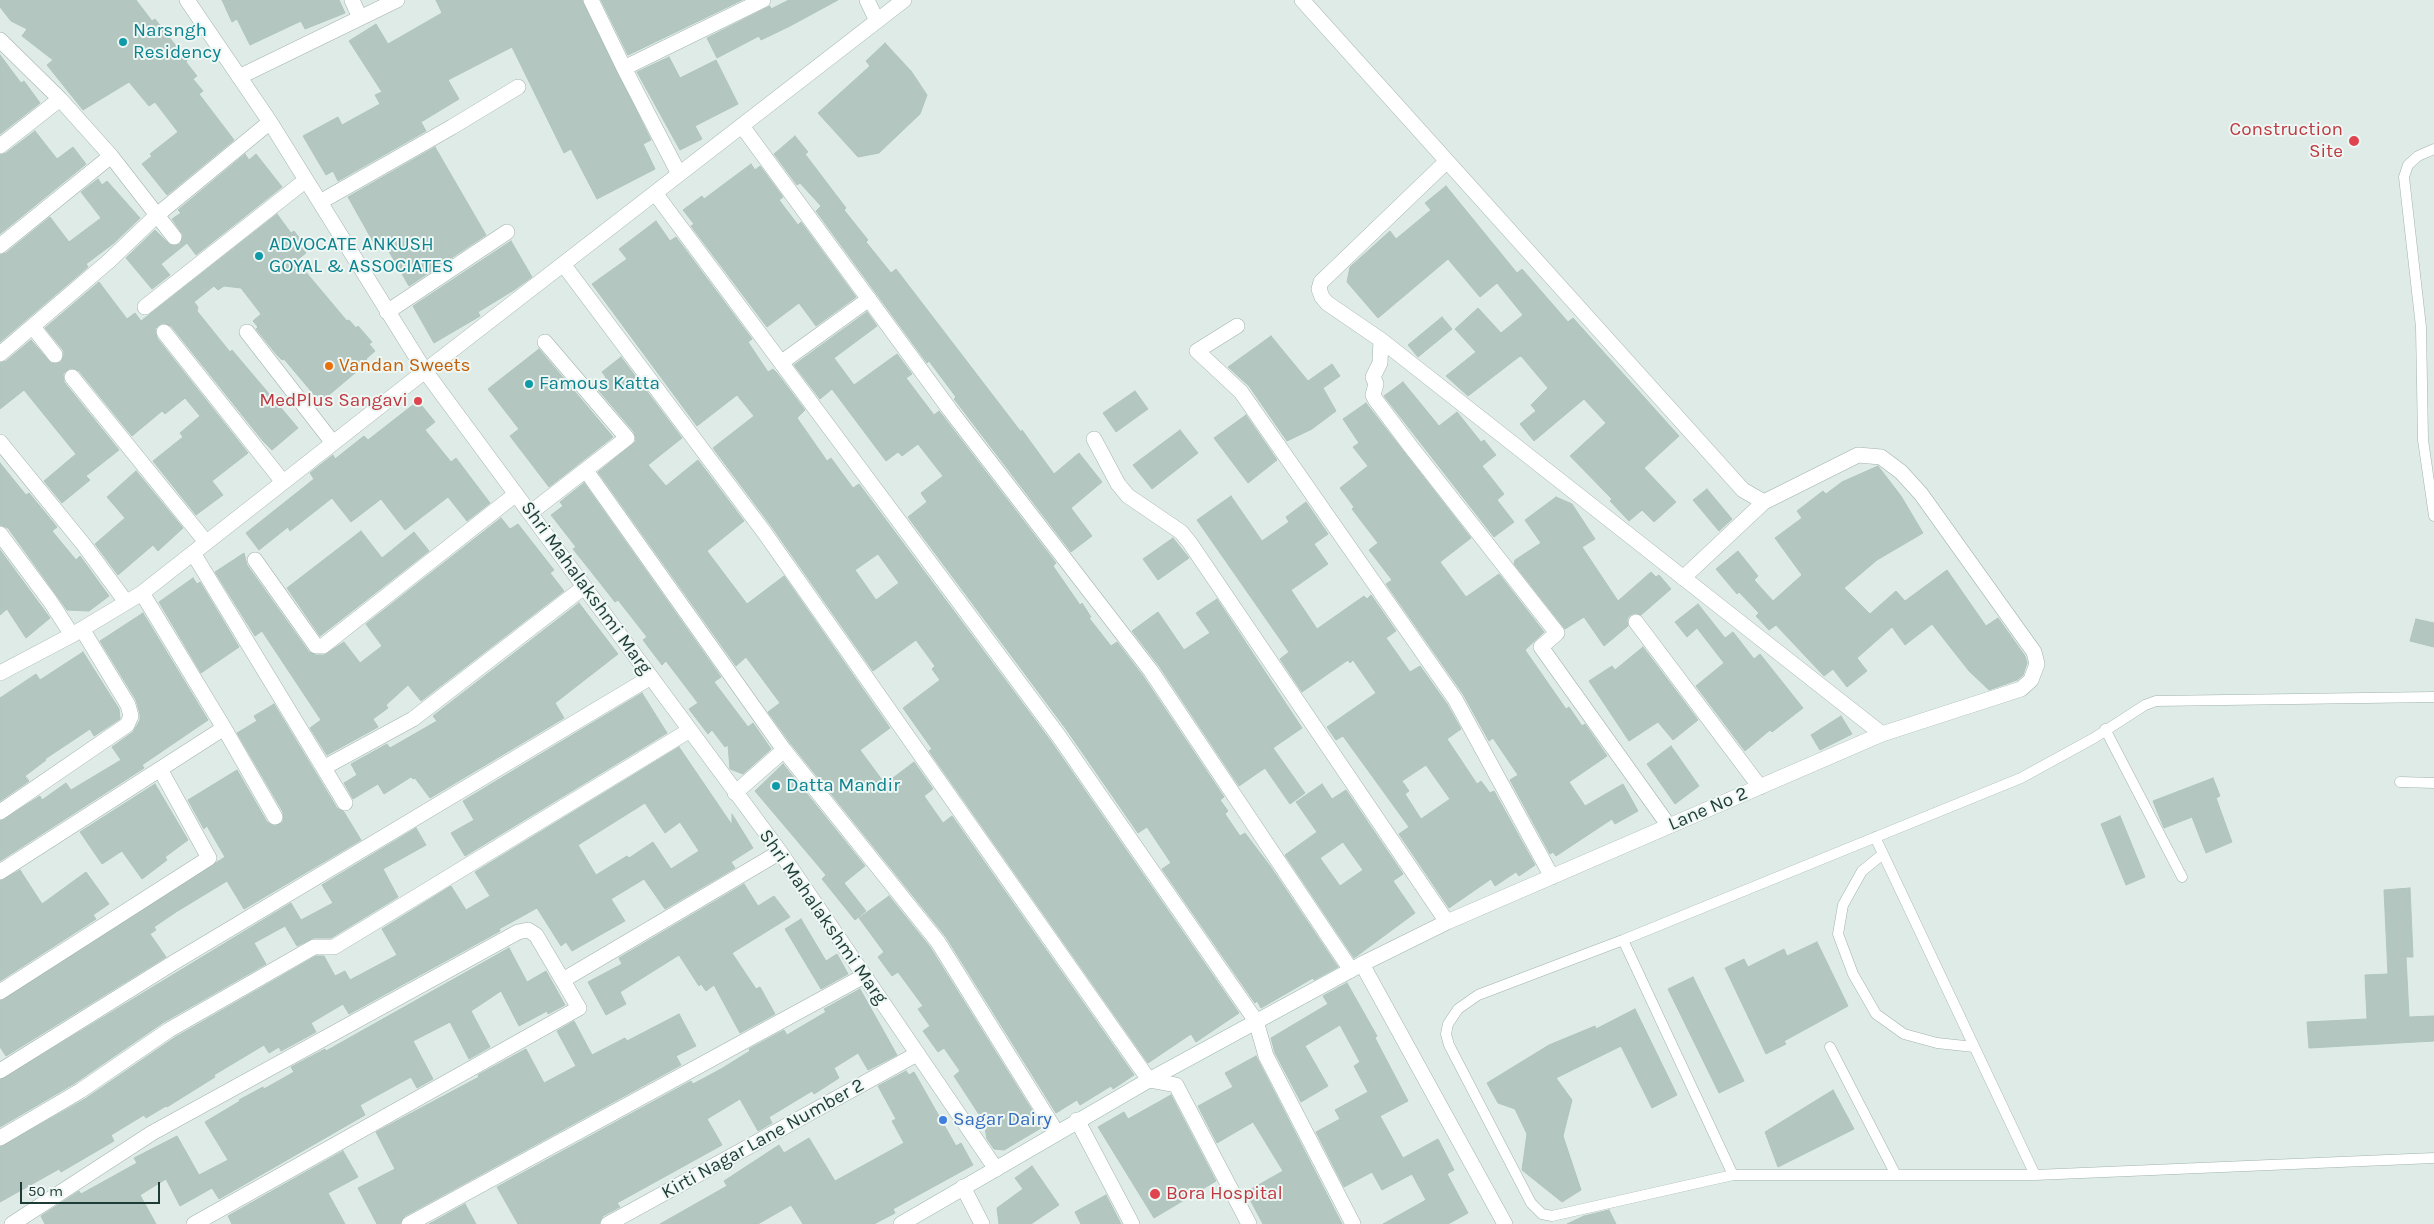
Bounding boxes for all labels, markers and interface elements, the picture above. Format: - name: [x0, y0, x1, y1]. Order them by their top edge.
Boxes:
- place label: Narsngh Residency: [133, 20, 221, 64]
- marker: Narsngh Residency: [117, 36, 129, 48]
- place label: Construction Site: [2230, 119, 2343, 163]
- marker: Construction Site: [2347, 134, 2361, 148]
- place label: ADVOCATE ANKUSH GOYAL & ASSOCIATES: [269, 234, 453, 278]
- marker: ADVOCATE ANKUSH GOYAL & ASSOCIATES: [253, 250, 265, 262]
- place label: Vandan Sweets: [339, 355, 471, 377]
- marker: Vandan Sweets: [323, 360, 335, 372]
- place label: Famous Katta: [539, 373, 660, 395]
- marker: Famous Katta: [523, 378, 535, 390]
- place label: MedPlus Sangavi: [259, 390, 408, 412]
- marker: MedPlus Sangavi: [412, 395, 424, 407]
- street label: Shri Mahalakshmi Marg: [516, 497, 656, 679]
- place label: Datta Mandir: [786, 775, 900, 797]
- marker: Datta Mandir: [770, 780, 782, 792]
- street label: Lane No 2: [1665, 782, 1751, 836]
- street label: Shri Mahalakshmi Marg: [754, 825, 892, 1009]
- street label: Kirti Nagar Lane Number 2: [658, 1074, 868, 1204]
- place label: Sagar Dairy: [953, 1109, 1052, 1131]
- marker: Sagar Dairy: [937, 1114, 949, 1126]
- scale bar: [22, 1172, 162, 1204]
- text: 50 m: [28, 1182, 63, 1200]
- place label: Bora Hospital: [1166, 1183, 1283, 1205]
- marker: Bora Hospital: [1148, 1187, 1162, 1201]

